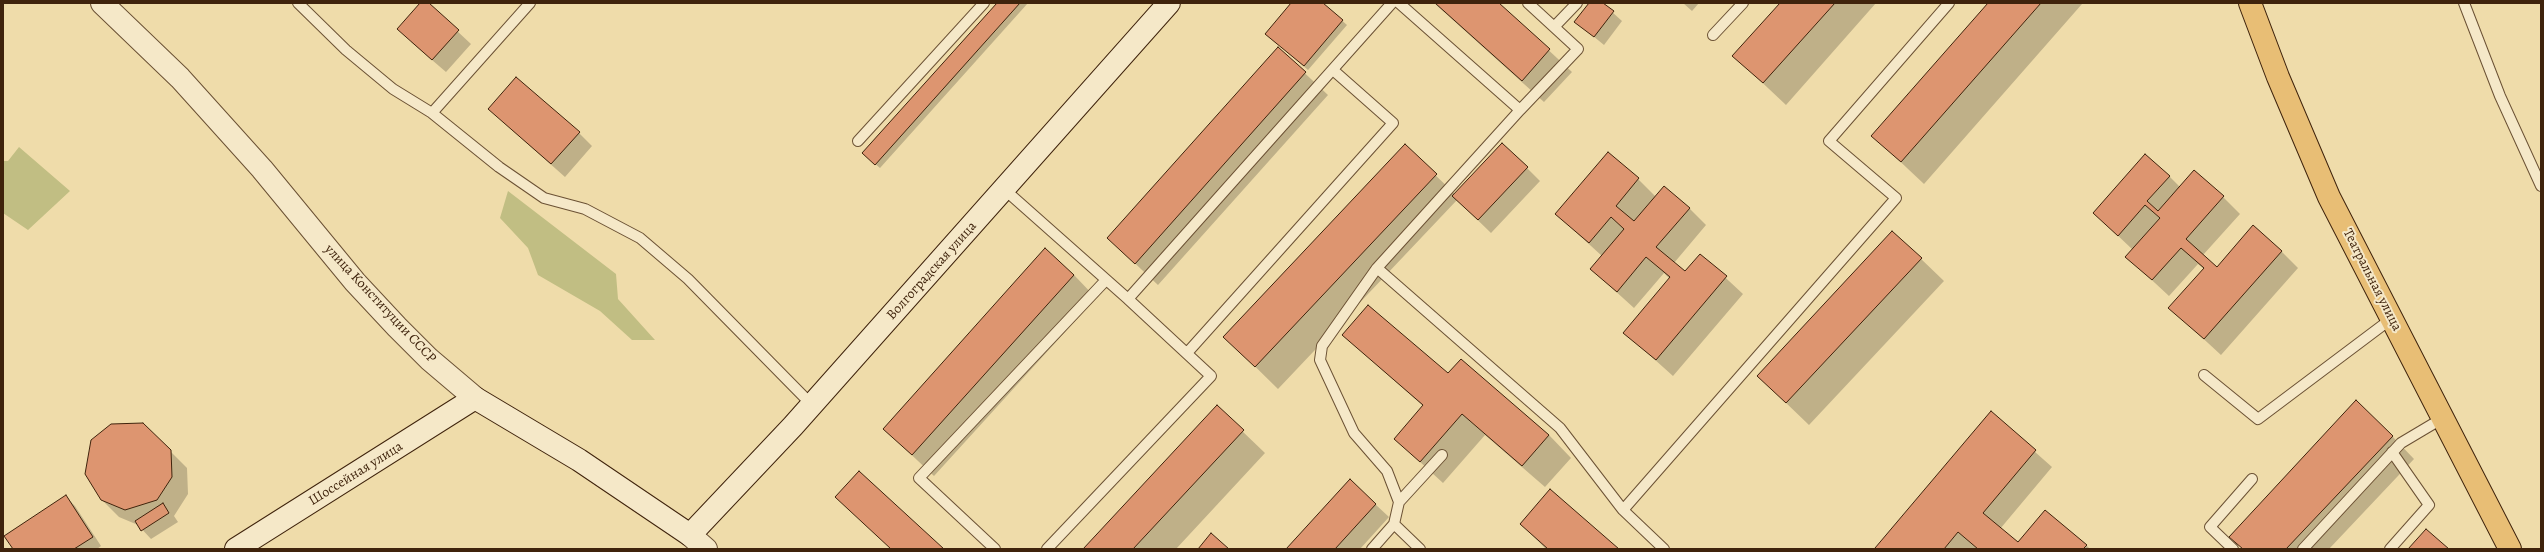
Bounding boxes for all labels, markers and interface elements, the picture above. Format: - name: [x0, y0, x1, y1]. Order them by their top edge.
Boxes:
- street label: Волгоградская улица: [883, 218, 981, 324]
- street label: Театральная улица: [2339, 226, 2405, 334]
- street label: улица Конституции СССР: [321, 241, 439, 367]
- street label: Шоссейная улица: [306, 438, 406, 510]

